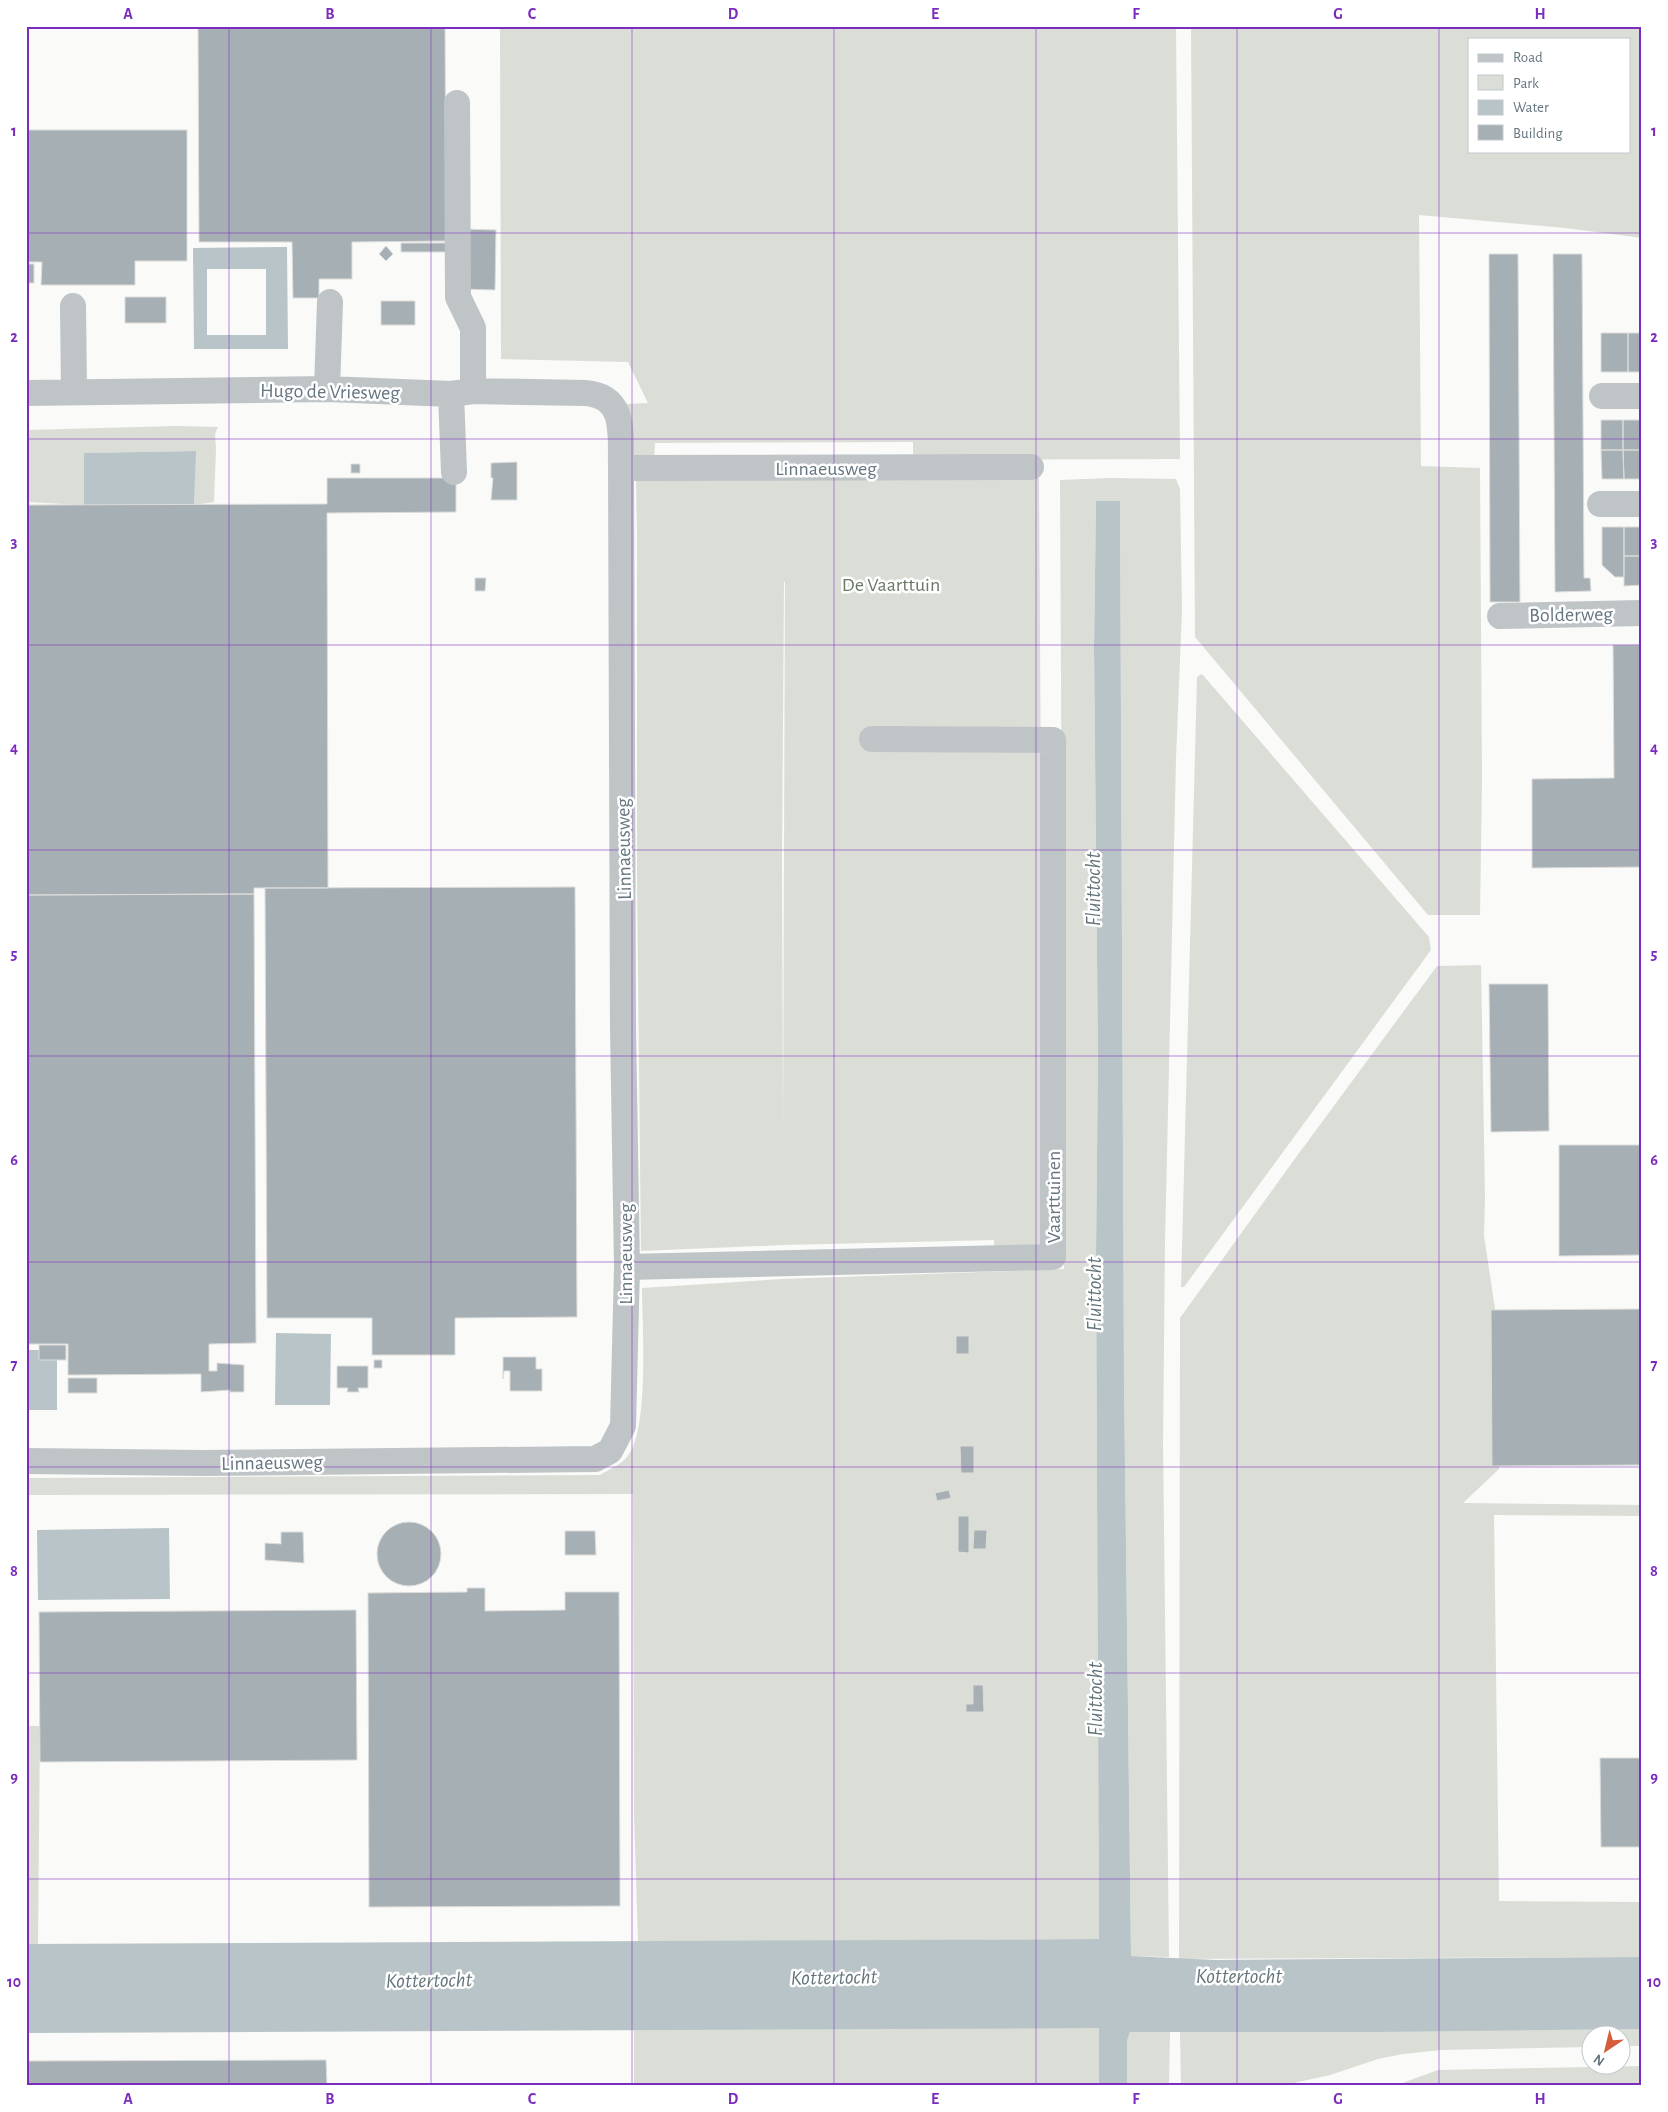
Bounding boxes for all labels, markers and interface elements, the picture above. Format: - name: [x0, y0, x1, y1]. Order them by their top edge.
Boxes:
- text: A: [123, 6, 133, 22]
- text: B: [325, 6, 335, 22]
- text: C: [528, 6, 537, 22]
- text: D: [728, 6, 739, 22]
- text: E: [931, 6, 939, 22]
- text: F: [1132, 6, 1140, 22]
- text: G: [1333, 6, 1343, 22]
- text: H: [1534, 6, 1546, 22]
- legend: [1468, 38, 1630, 152]
- text: Road: [1513, 50, 1543, 65]
- text: Park: [1513, 76, 1539, 91]
- text: Water: [1513, 100, 1549, 115]
- text: 1: [11, 123, 17, 139]
- text: 1: [1651, 123, 1657, 139]
- text: Building: [1513, 126, 1563, 141]
- text: 2: [10, 329, 18, 345]
- text: 2: [1650, 329, 1658, 345]
- street label: Hugo de Vriesweg: [260, 381, 400, 403]
- street label: Linnaeusweg: [775, 459, 877, 479]
- text: 3: [11, 534, 18, 550]
- text: 3: [1651, 534, 1658, 550]
- park label: De Vaarttuin: [842, 575, 940, 595]
- street label: Bolderweg: [1529, 604, 1613, 626]
- text: 4: [10, 740, 18, 756]
- text: 4: [1650, 740, 1658, 756]
- street label: Linnaeusweg: [613, 798, 635, 900]
- water label: Fluittocht: [1083, 852, 1104, 926]
- text: 5: [11, 946, 18, 962]
- text: 5: [1651, 946, 1658, 962]
- street label: Vaarttuinen: [1044, 1151, 1064, 1243]
- text: 6: [10, 1152, 18, 1168]
- text: 6: [1650, 1152, 1658, 1168]
- street label: Linnaeusweg: [616, 1203, 636, 1305]
- water label: Fluittocht: [1084, 1257, 1105, 1331]
- text: 7: [11, 1357, 18, 1373]
- text: 7: [1651, 1357, 1658, 1373]
- street label: Linnaeusweg: [221, 1452, 323, 1474]
- text: 8: [10, 1563, 18, 1579]
- text: 8: [1650, 1563, 1658, 1579]
- water label: Fluittocht: [1085, 1662, 1106, 1736]
- text: 9: [10, 1769, 18, 1785]
- text: 9: [1650, 1769, 1658, 1785]
- water label: Kottertocht: [791, 1966, 878, 1989]
- water label: Kottertocht: [1196, 1966, 1282, 1987]
- water label: Kottertocht: [386, 1969, 473, 1992]
- text: 10: [7, 1974, 21, 1990]
- text: 10: [1647, 1974, 1661, 1990]
- north arrow: [1580, 2024, 1630, 2074]
- text: N: [1591, 2051, 1607, 2068]
- text: A: [123, 2091, 133, 2107]
- text: B: [325, 2091, 335, 2107]
- text: C: [528, 2091, 537, 2107]
- text: D: [728, 2091, 739, 2107]
- text: E: [931, 2091, 939, 2107]
- text: F: [1132, 2091, 1140, 2107]
- text: G: [1333, 2091, 1343, 2107]
- text: H: [1534, 2091, 1546, 2107]

